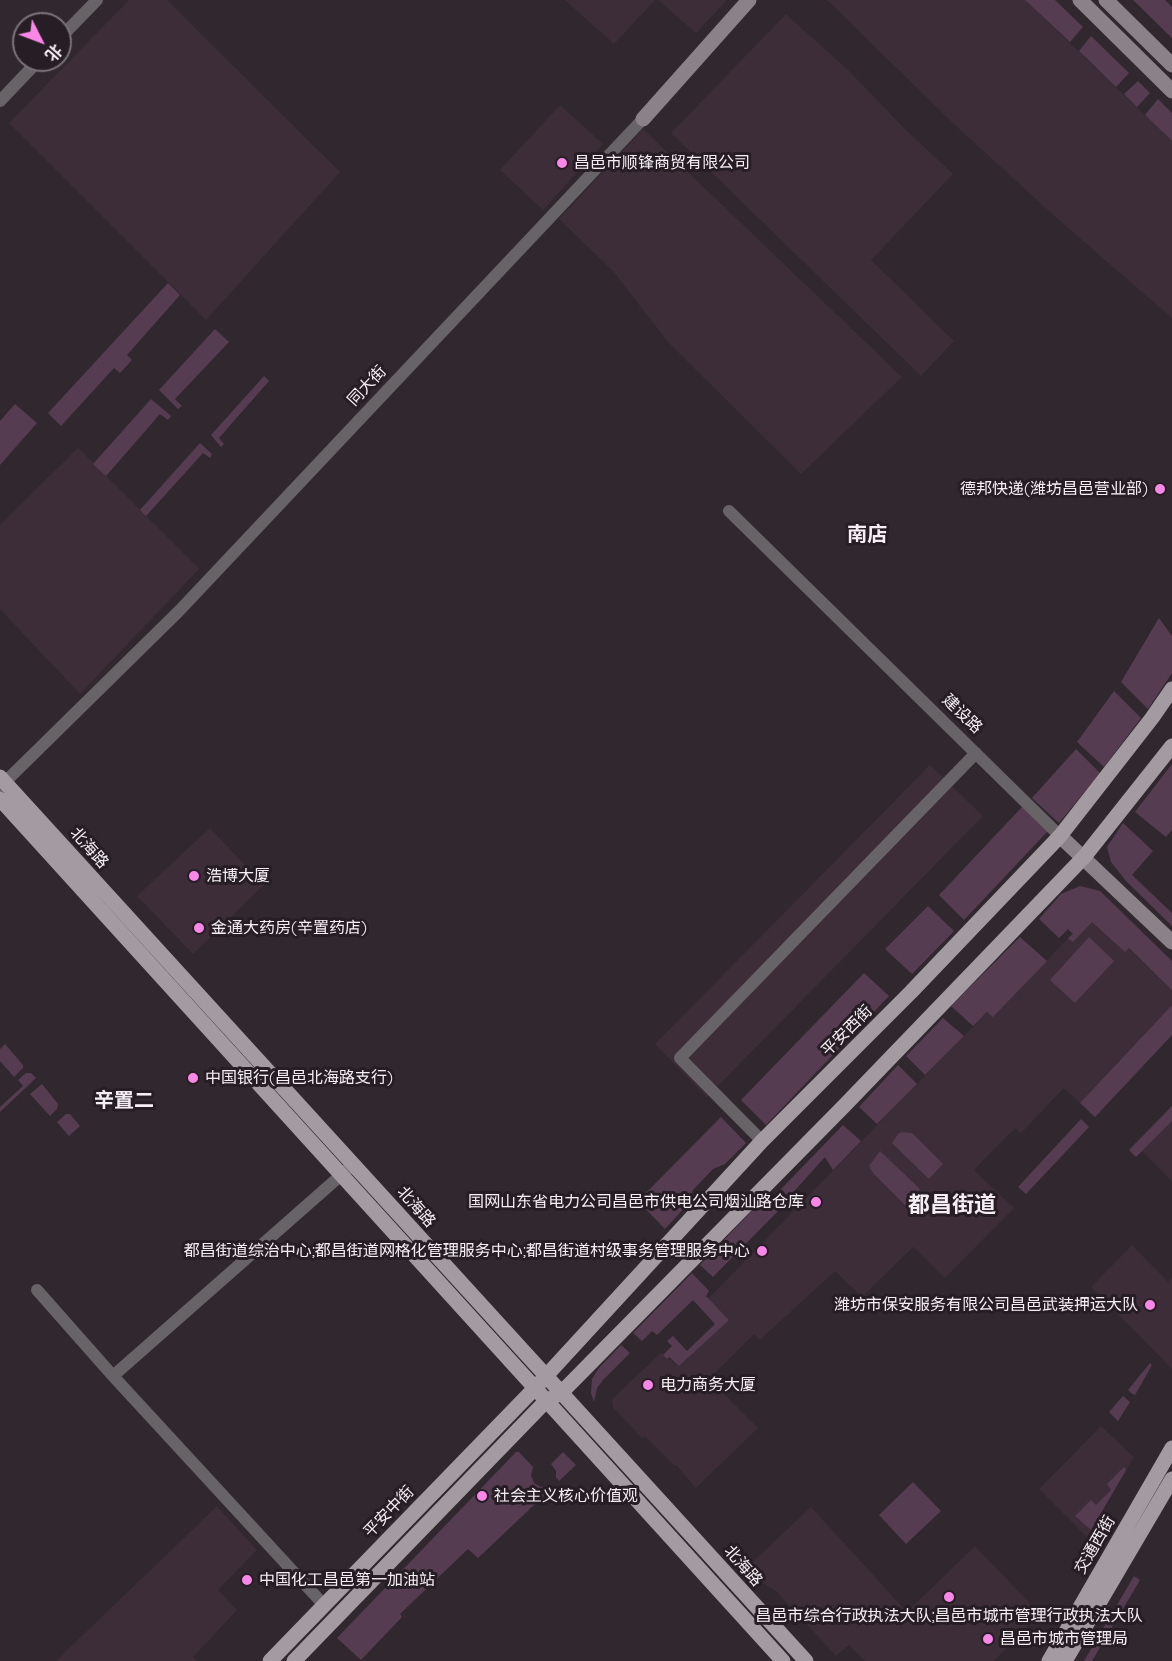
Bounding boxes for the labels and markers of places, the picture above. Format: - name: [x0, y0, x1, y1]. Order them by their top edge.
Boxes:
- place label: 昌邑市顺锋商贸有限公司: [574, 153, 750, 173]
- marker: 昌邑市顺锋商贸有限公司: [555, 156, 569, 170]
- place label: 德邦快递(潍坊昌邑营业部): [960, 479, 1148, 499]
- marker: 德邦快递(潍坊昌邑营业部): [1153, 482, 1167, 496]
- place label: 浩博大厦: [206, 866, 270, 886]
- marker: 浩博大厦: [187, 869, 201, 883]
- place label: 金通大药房(辛置药店): [211, 918, 367, 938]
- marker: 金通大药房(辛置药店): [192, 921, 206, 935]
- place label: 中国银行(昌邑北海路支行): [205, 1068, 393, 1088]
- marker: 中国银行(昌邑北海路支行): [186, 1071, 200, 1085]
- place label: 国网山东省电力公司昌邑市供电公司烟汕路仓库: [468, 1192, 804, 1212]
- marker: 国网山东省电力公司昌邑市供电公司烟汕路仓库: [809, 1195, 823, 1209]
- place label: 都昌街道综治中心;都昌街道网格化管理服务中心;都昌街道村级事务管理服务中心: [184, 1241, 750, 1261]
- marker: 都昌街道综治中心;都昌街道网格化管理服务中心;都昌街道村级事务管理服务中心: [755, 1244, 769, 1258]
- place label: 潍坊市保安服务有限公司昌邑武装押运大队: [834, 1295, 1138, 1315]
- marker: 潍坊市保安服务有限公司昌邑武装押运大队: [1143, 1298, 1157, 1312]
- place label: 电力商务大厦: [660, 1375, 756, 1395]
- marker: 电力商务大厦: [641, 1378, 655, 1392]
- place label: 社会主义核心价值观: [494, 1486, 638, 1506]
- marker: 社会主义核心价值观: [475, 1489, 489, 1503]
- place label: 中国化工昌邑第一加油站: [259, 1570, 435, 1590]
- marker: 中国化工昌邑第一加油站: [240, 1573, 254, 1587]
- marker: 昌邑市综合行政执法大队;昌邑市城市管理行政执法大队: [942, 1590, 956, 1604]
- place label: 昌邑市综合行政执法大队;昌邑市城市管理行政执法大队: [755, 1606, 1143, 1626]
- place label: 昌邑市城市管理局: [1000, 1629, 1128, 1649]
- marker: 昌邑市城市管理局: [981, 1632, 995, 1646]

